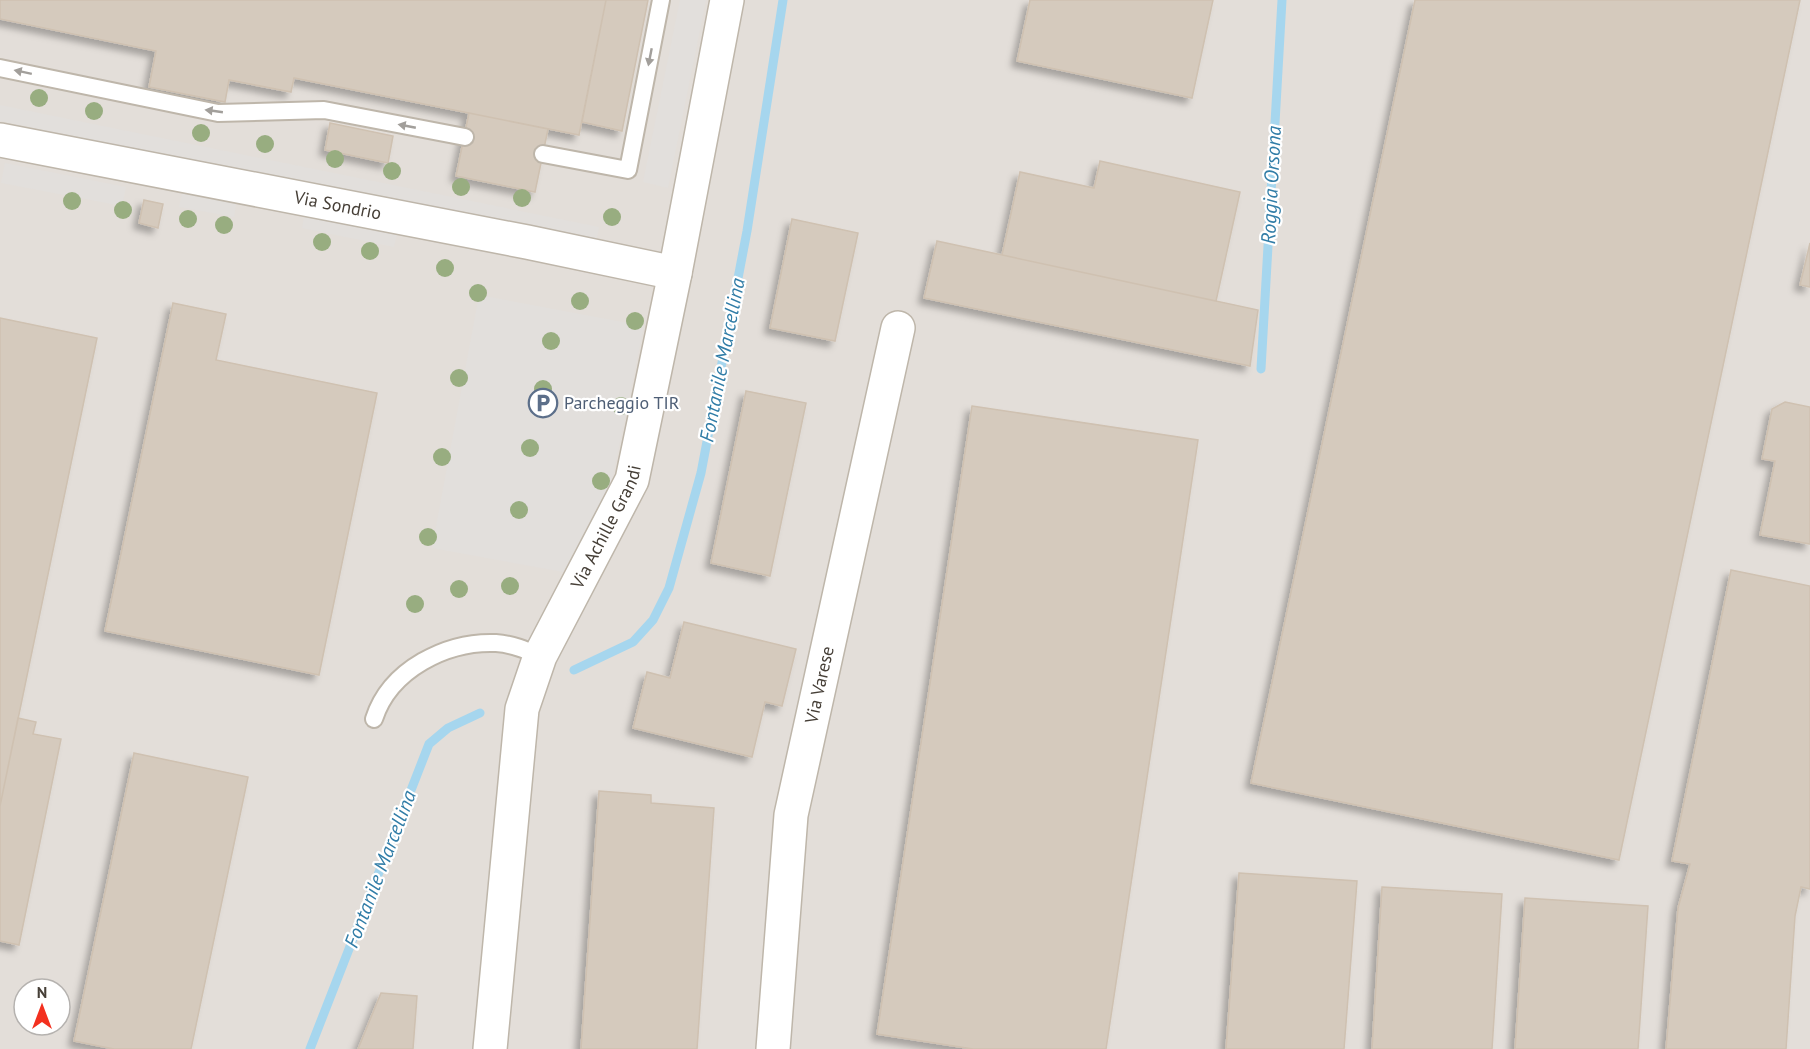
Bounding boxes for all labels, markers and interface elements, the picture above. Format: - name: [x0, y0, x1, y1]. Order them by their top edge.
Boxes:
- one-way arrow: [645, 48, 654, 67]
- one-way arrow: [14, 67, 32, 77]
- one-way arrow: [204, 107, 223, 116]
- one-way arrow: [397, 121, 416, 130]
- water label: Roggia Orsona: [1255, 125, 1287, 245]
- street label: Via Sondrio: [291, 185, 383, 225]
- water label: Fontanile Marcellina: [693, 276, 751, 444]
- parking icon: Parcheggio TIR: [527, 387, 559, 419]
- place label: Parcheggio TIR: [564, 391, 680, 414]
- street label: Via Achille Grandi: [565, 463, 646, 593]
- street label: Via Varese: [799, 644, 839, 727]
- water label: Fontanile Marcellina: [338, 786, 422, 951]
- north arrow: [12, 977, 72, 1037]
- text: N: [37, 982, 47, 1002]

